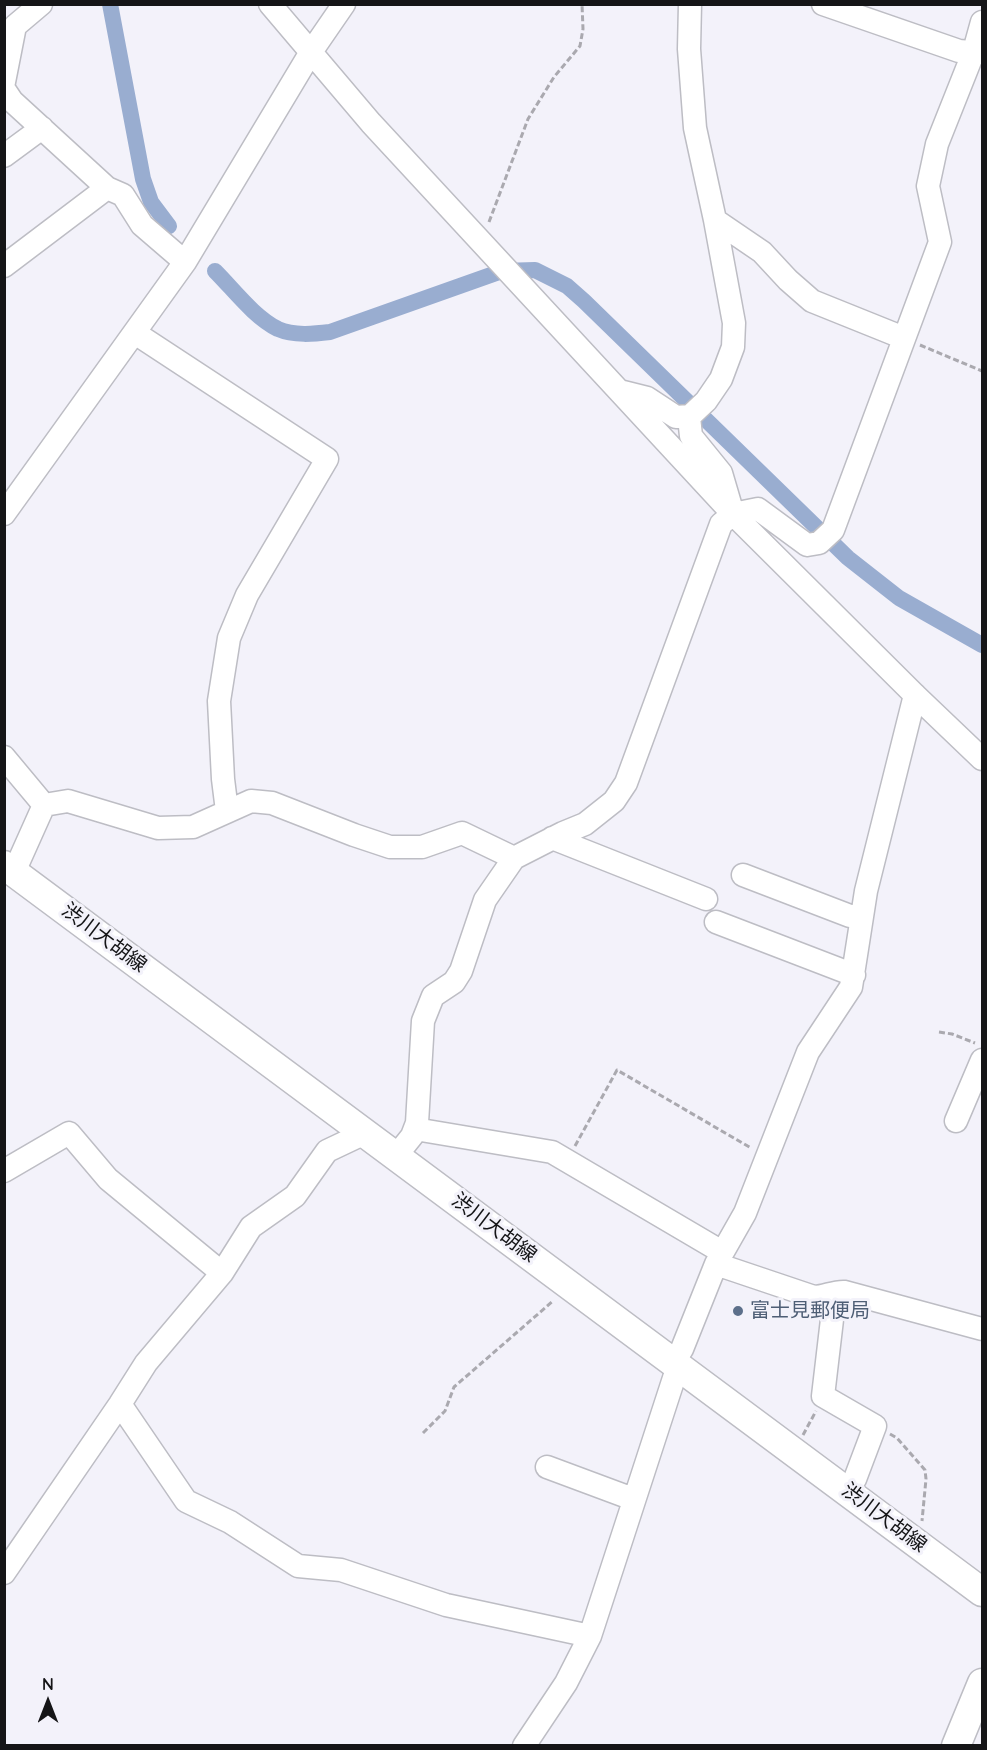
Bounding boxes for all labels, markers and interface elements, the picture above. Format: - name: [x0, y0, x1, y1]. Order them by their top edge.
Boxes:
- street label: 渋川大胡線: [57, 898, 151, 978]
- street label: 渋川大胡線: [447, 1188, 541, 1268]
- place label: 富士見郵便局: [750, 1299, 870, 1323]
- marker: 富士見郵便局: [731, 1304, 745, 1318]
- street label: 渋川大胡線: [837, 1478, 931, 1558]
- north arrow: [18, 1672, 78, 1732]
- text: N: [42, 1674, 54, 1694]

